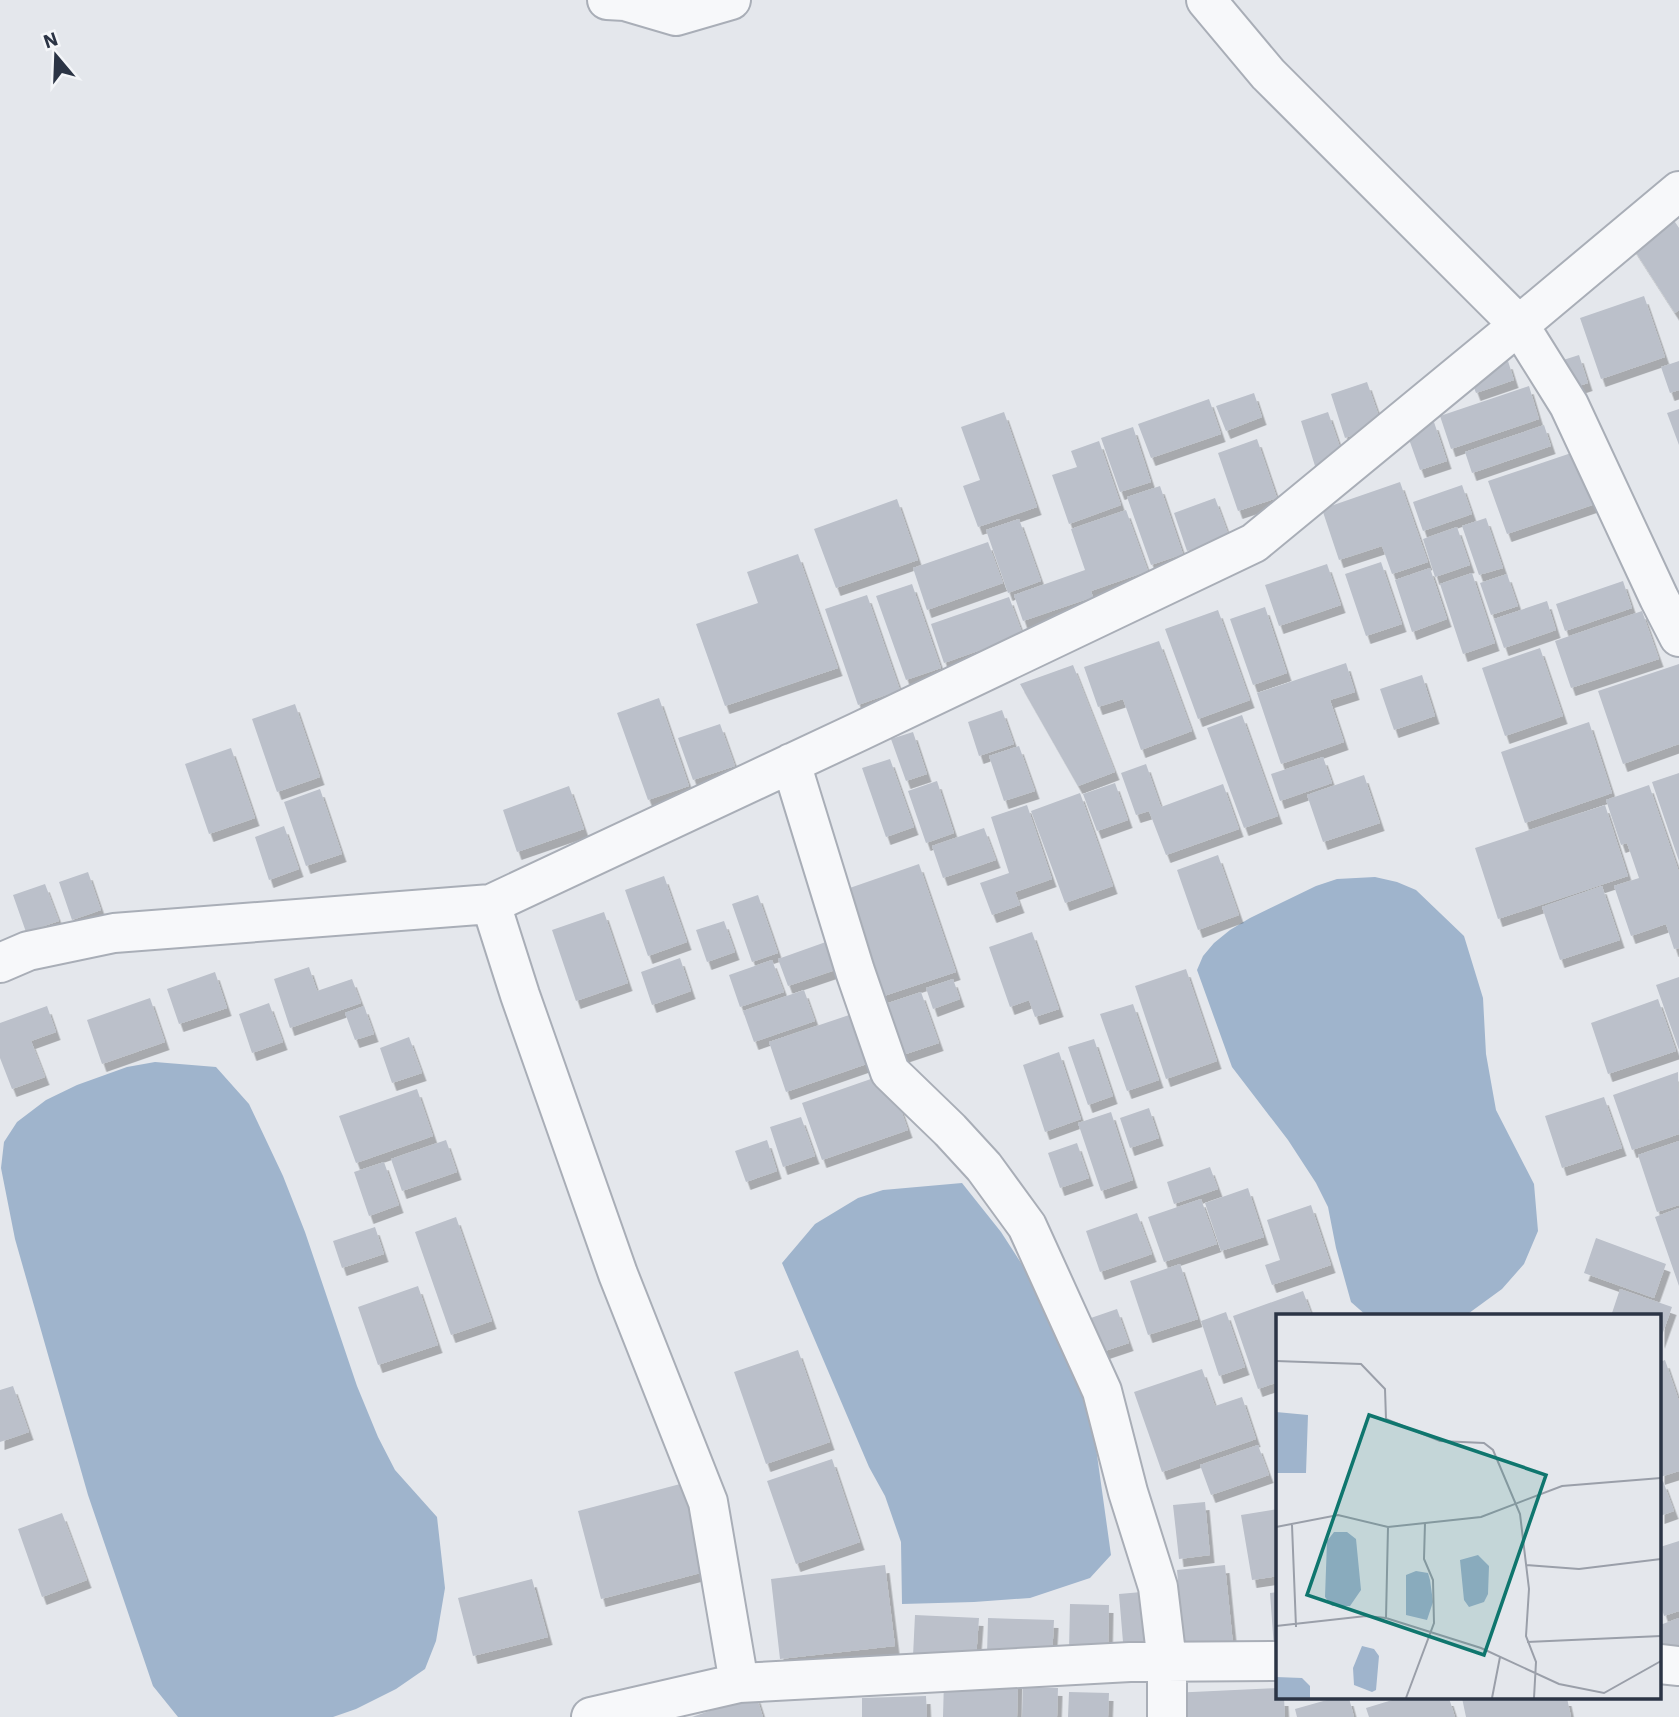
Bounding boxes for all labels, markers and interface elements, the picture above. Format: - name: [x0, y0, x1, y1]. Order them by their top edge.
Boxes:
- north arrow: [21, 21, 91, 91]
- text: N: [40, 26, 61, 54]
- inset map: [1276, 1314, 1662, 1700]

